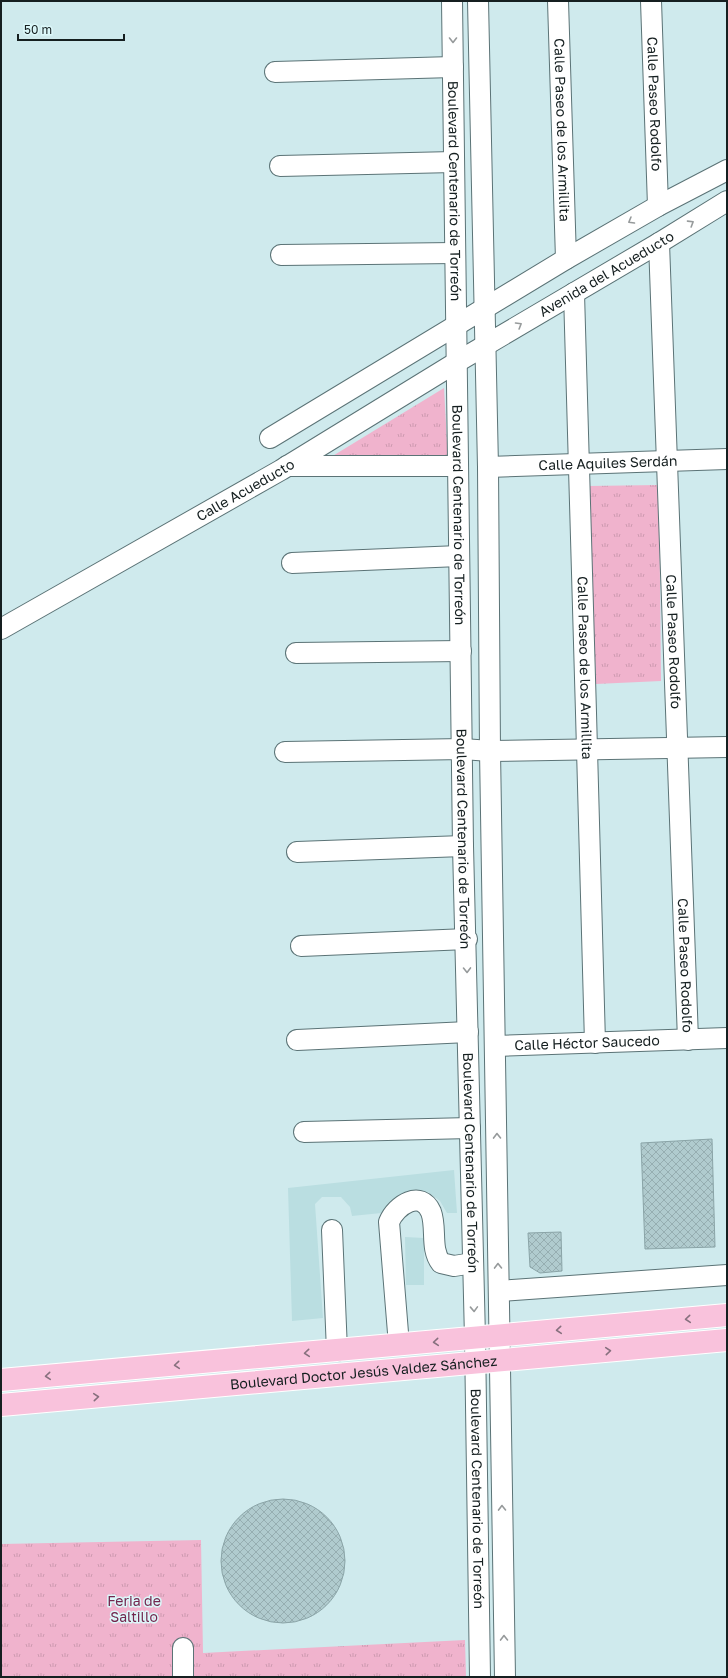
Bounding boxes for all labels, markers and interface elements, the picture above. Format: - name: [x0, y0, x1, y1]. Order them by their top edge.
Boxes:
- scale bar: [18, 16, 124, 42]
- text: 50 m: [24, 22, 52, 37]
- street label: Calle Paseo Rodolfo: [644, 36, 666, 172]
- one-way arrow: [449, 37, 457, 43]
- street label: Calle Paseo de los Armillita: [551, 38, 574, 222]
- street label: Boulevard Centenario de Torreón: [445, 80, 465, 302]
- one-way arrow: [628, 217, 635, 224]
- one-way arrow: [687, 221, 694, 228]
- street label: Avenida del Acueducto: [536, 227, 677, 320]
- one-way arrow: [515, 323, 522, 330]
- street label: Boulevard Centenario de Torreón: [449, 404, 469, 625]
- street label: Calle Aquiles Serdán: [538, 452, 678, 473]
- street label: Calle Acueducto: [193, 455, 297, 524]
- street label: Calle Paseo Rodolfo: [663, 574, 685, 709]
- street label: Calle Paseo de los Armillita: [575, 576, 596, 760]
- street label: Boulevard Centenario de Torreón: [453, 728, 475, 950]
- street label: Calle Paseo Rodolfo: [675, 898, 697, 1033]
- one-way arrow: [463, 967, 471, 973]
- street label: Calle Héctor Saucedo: [514, 1031, 660, 1053]
- street label: Boulevard Centenario de Torreón: [460, 1052, 482, 1273]
- one-way arrow: [493, 1133, 501, 1139]
- one-way arrow: [494, 1263, 502, 1269]
- one-way arrow: [470, 1306, 479, 1312]
- one-way arrow: [685, 1314, 691, 1323]
- one-way arrow: [556, 1326, 562, 1335]
- one-way arrow: [433, 1337, 439, 1346]
- one-way arrow: [605, 1346, 611, 1355]
- one-way arrow: [304, 1349, 310, 1358]
- street label: Boulevard Doctor Jesús Valdez Sánchez: [229, 1352, 498, 1392]
- one-way arrow: [174, 1360, 180, 1369]
- one-way arrow: [45, 1372, 51, 1381]
- street label: Boulevard Centenario de Torreón: [468, 1388, 488, 1609]
- one-way arrow: [93, 1392, 99, 1401]
- one-way arrow: [498, 1505, 506, 1511]
- park label: Feria de Saltillo: [107, 1592, 161, 1625]
- one-way arrow: [500, 1635, 508, 1641]

